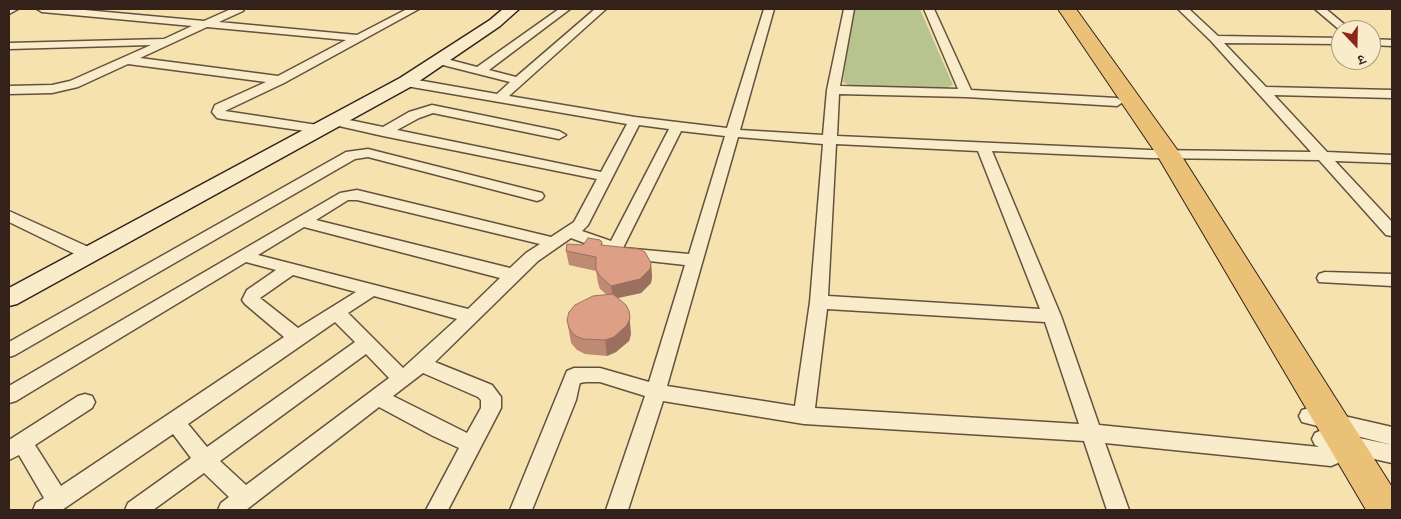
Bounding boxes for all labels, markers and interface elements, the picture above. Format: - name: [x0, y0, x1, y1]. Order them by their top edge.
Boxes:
- north arrow: [1331, 20, 1381, 70]
- text: उ: [1354, 47, 1368, 69]

